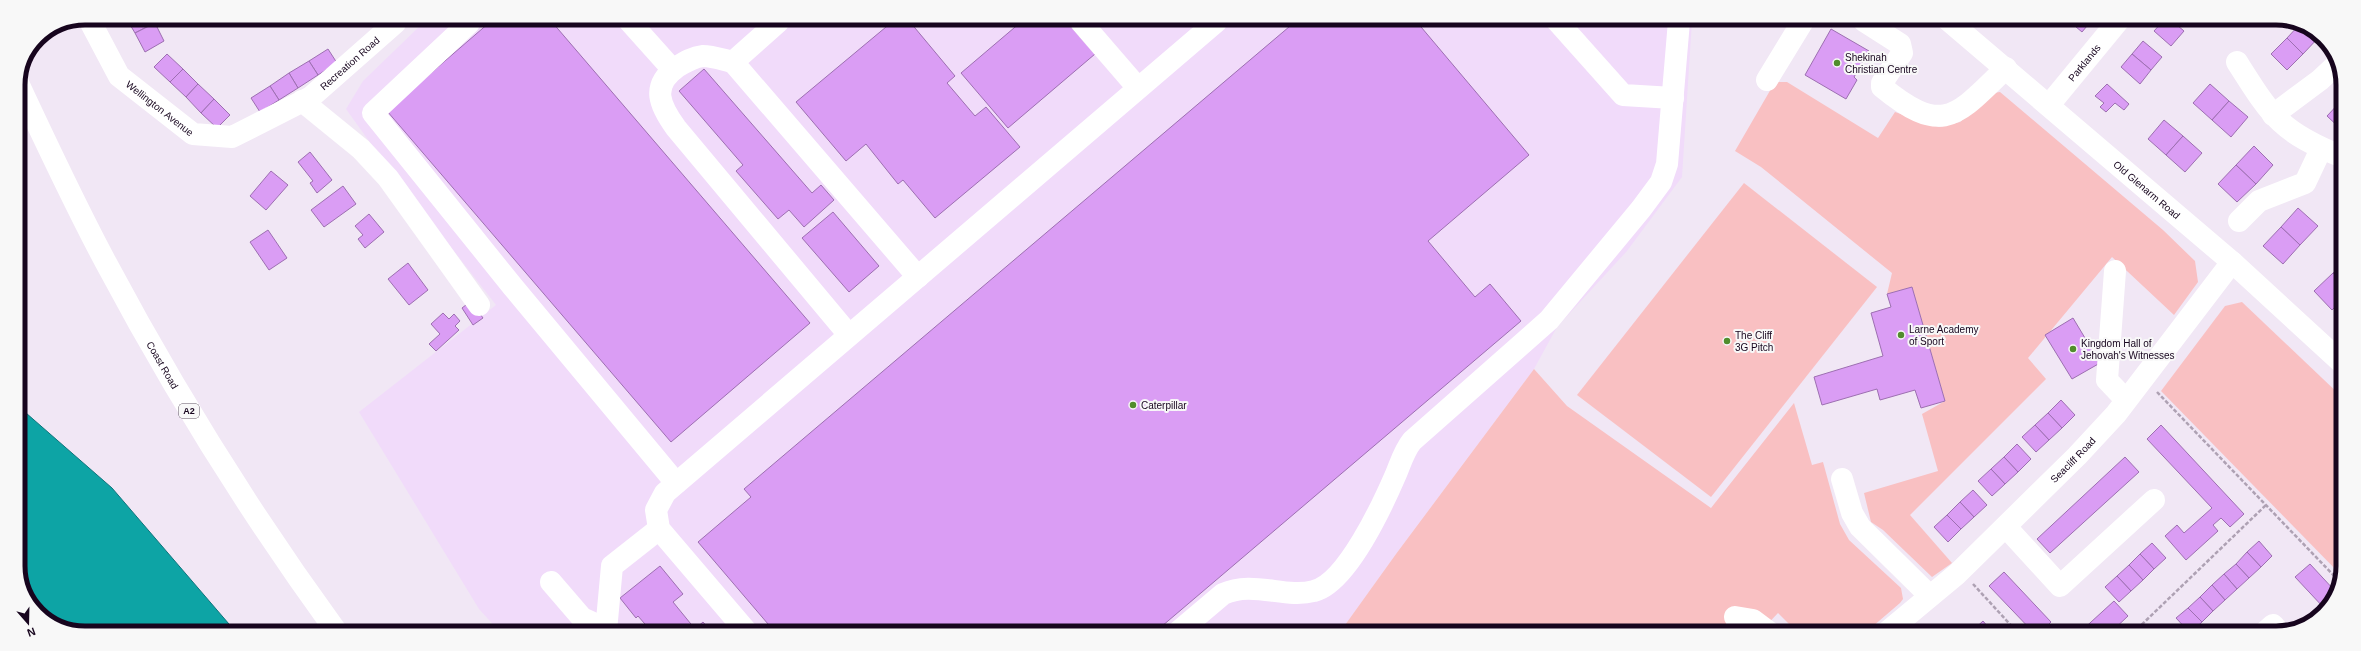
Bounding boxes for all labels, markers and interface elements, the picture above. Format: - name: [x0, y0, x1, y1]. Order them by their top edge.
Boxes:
- street label: Recreation Road: [318, 34, 381, 92]
- street label: Parklands: [2066, 42, 2102, 83]
- place label: Shekinah Christian Centre: [1845, 52, 1918, 75]
- marker: Shekinah Christian Centre: [1832, 58, 1842, 68]
- street label: Wellington Avenue: [124, 78, 196, 138]
- street label: Old Glenarm Road: [2112, 158, 2182, 221]
- place label: Larne Academy of Sport: [1909, 324, 1979, 347]
- place label: The Cliff 3G Pitch: [1735, 330, 1773, 353]
- marker: Larne Academy of Sport: [1896, 330, 1906, 340]
- marker: The Cliff 3G Pitch: [1722, 336, 1732, 346]
- place label: Kingdom Hall of Jehovah's Witnesses: [2081, 338, 2175, 361]
- street label: Coast Road: [145, 339, 181, 390]
- marker: Kingdom Hall of Jehovah's Witnesses: [2068, 344, 2078, 354]
- marker: Caterpillar: [1128, 400, 1138, 410]
- place label: Caterpillar: [1141, 400, 1187, 411]
- road number: A2: [179, 404, 199, 418]
- street label: Seacliff Road: [2048, 435, 2097, 485]
- north arrow: [8, 603, 48, 643]
- text: N: [26, 625, 37, 639]

